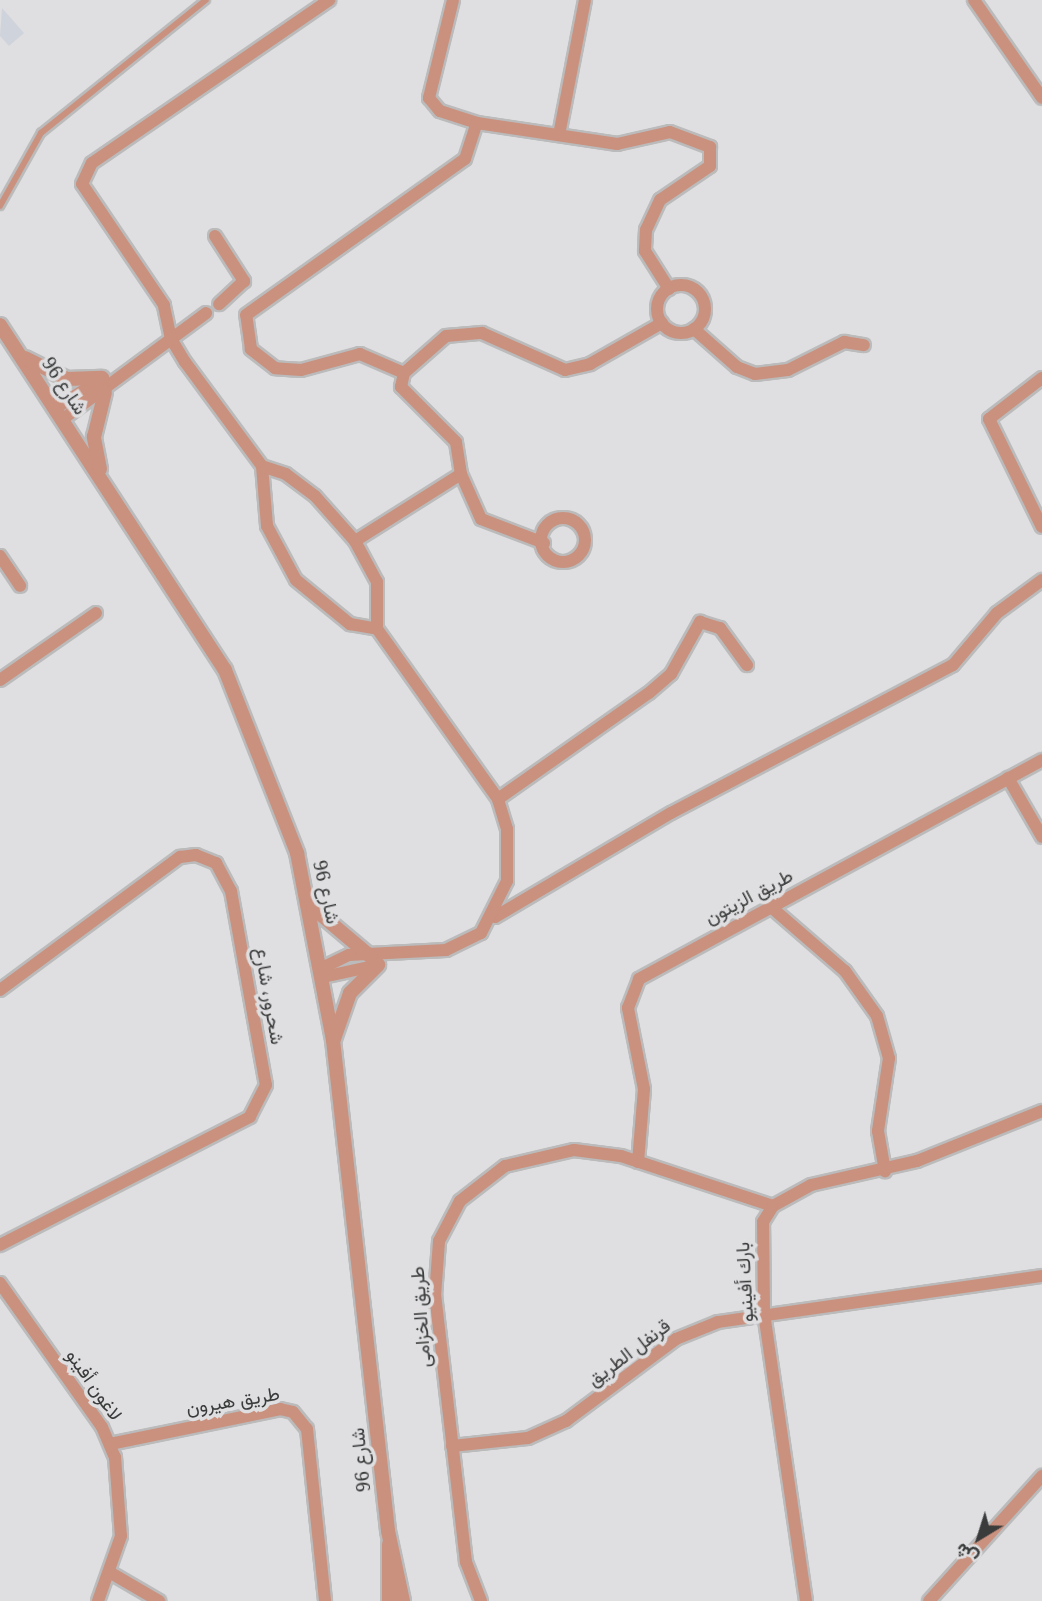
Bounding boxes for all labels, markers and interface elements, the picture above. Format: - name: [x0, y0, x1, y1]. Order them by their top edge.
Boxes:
- street label: شارع 96: [37, 353, 91, 419]
- street label: شارع 96: [308, 858, 344, 926]
- street label: طريق الزيتون: [701, 864, 797, 930]
- street label: شحرور، شارع: [249, 946, 289, 1046]
- street label: بارك أفينيو: [732, 1241, 758, 1323]
- street label: طريق الخزامى: [406, 1266, 436, 1368]
- street label: قرنفل الطريق: [583, 1314, 675, 1392]
- street label: لاغون أفينو: [61, 1345, 127, 1425]
- street label: طريق هيرون: [185, 1382, 281, 1420]
- street label: شارع 96: [346, 1427, 376, 1493]
- north arrow: [944, 1503, 1014, 1573]
- text: ش: [949, 1537, 983, 1572]

